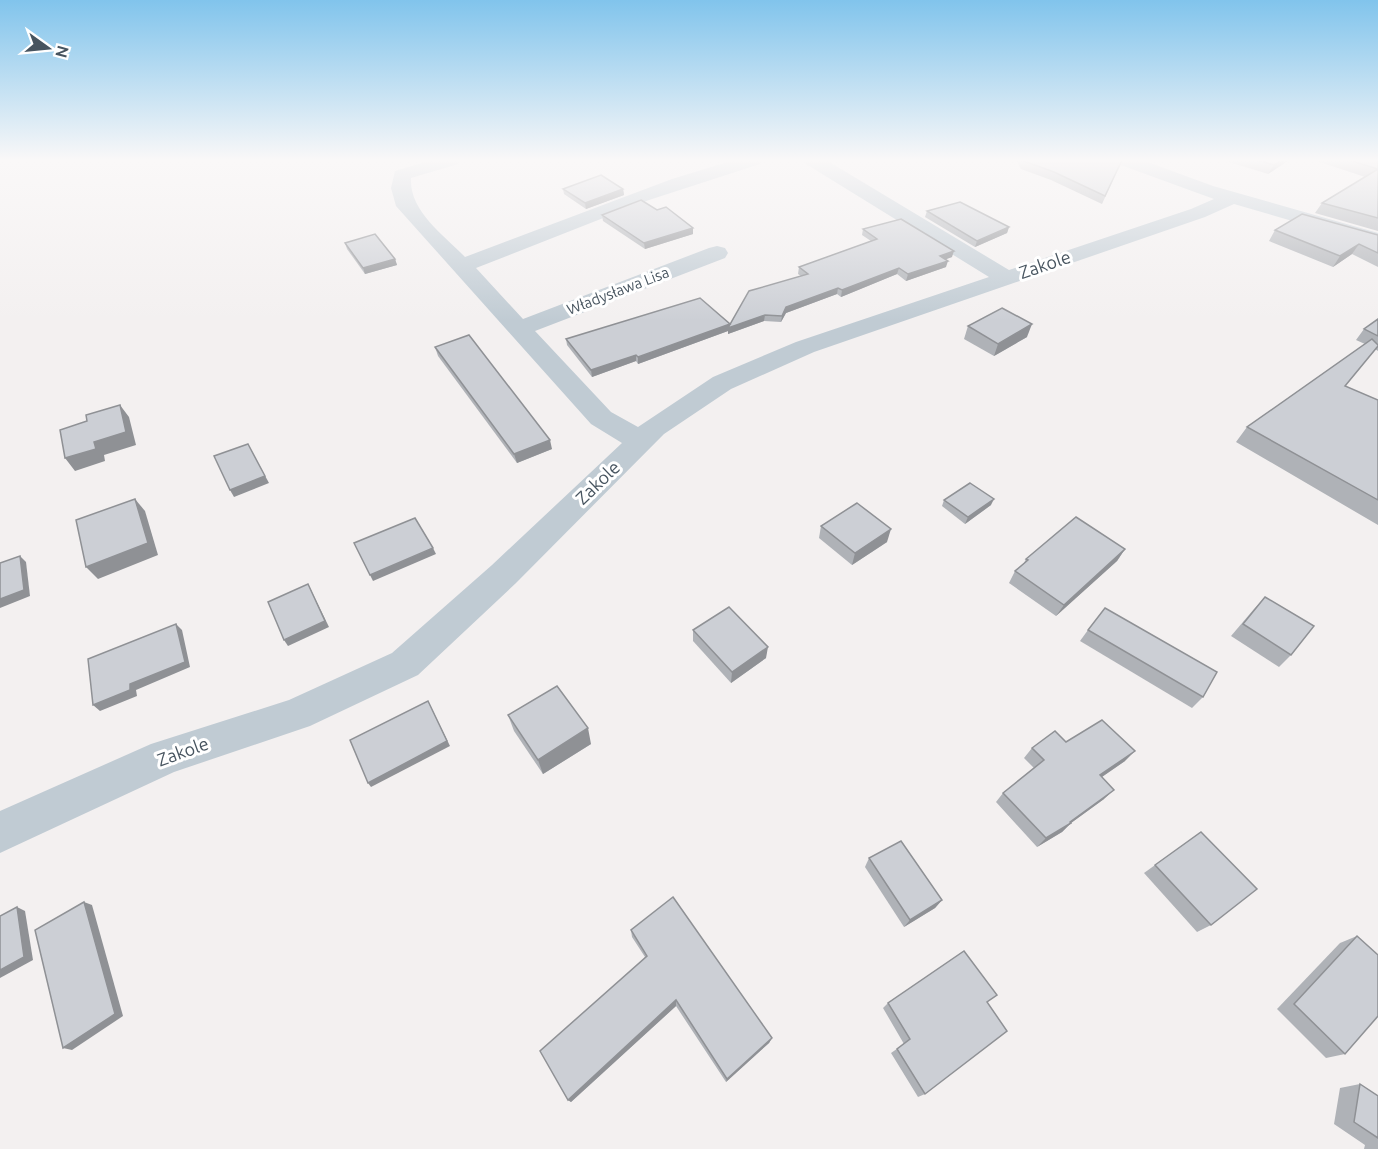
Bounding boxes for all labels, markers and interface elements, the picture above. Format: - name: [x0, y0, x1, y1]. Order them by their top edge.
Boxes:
- north arrow: [18, 18, 78, 78]
- text: N: [52, 44, 73, 60]
- street label: Zakole: [1016, 246, 1073, 282]
- street label: Władysława Lisa: [564, 263, 671, 318]
- street label: Zakole: [571, 457, 623, 508]
- street label: Zakole: [154, 733, 211, 770]

